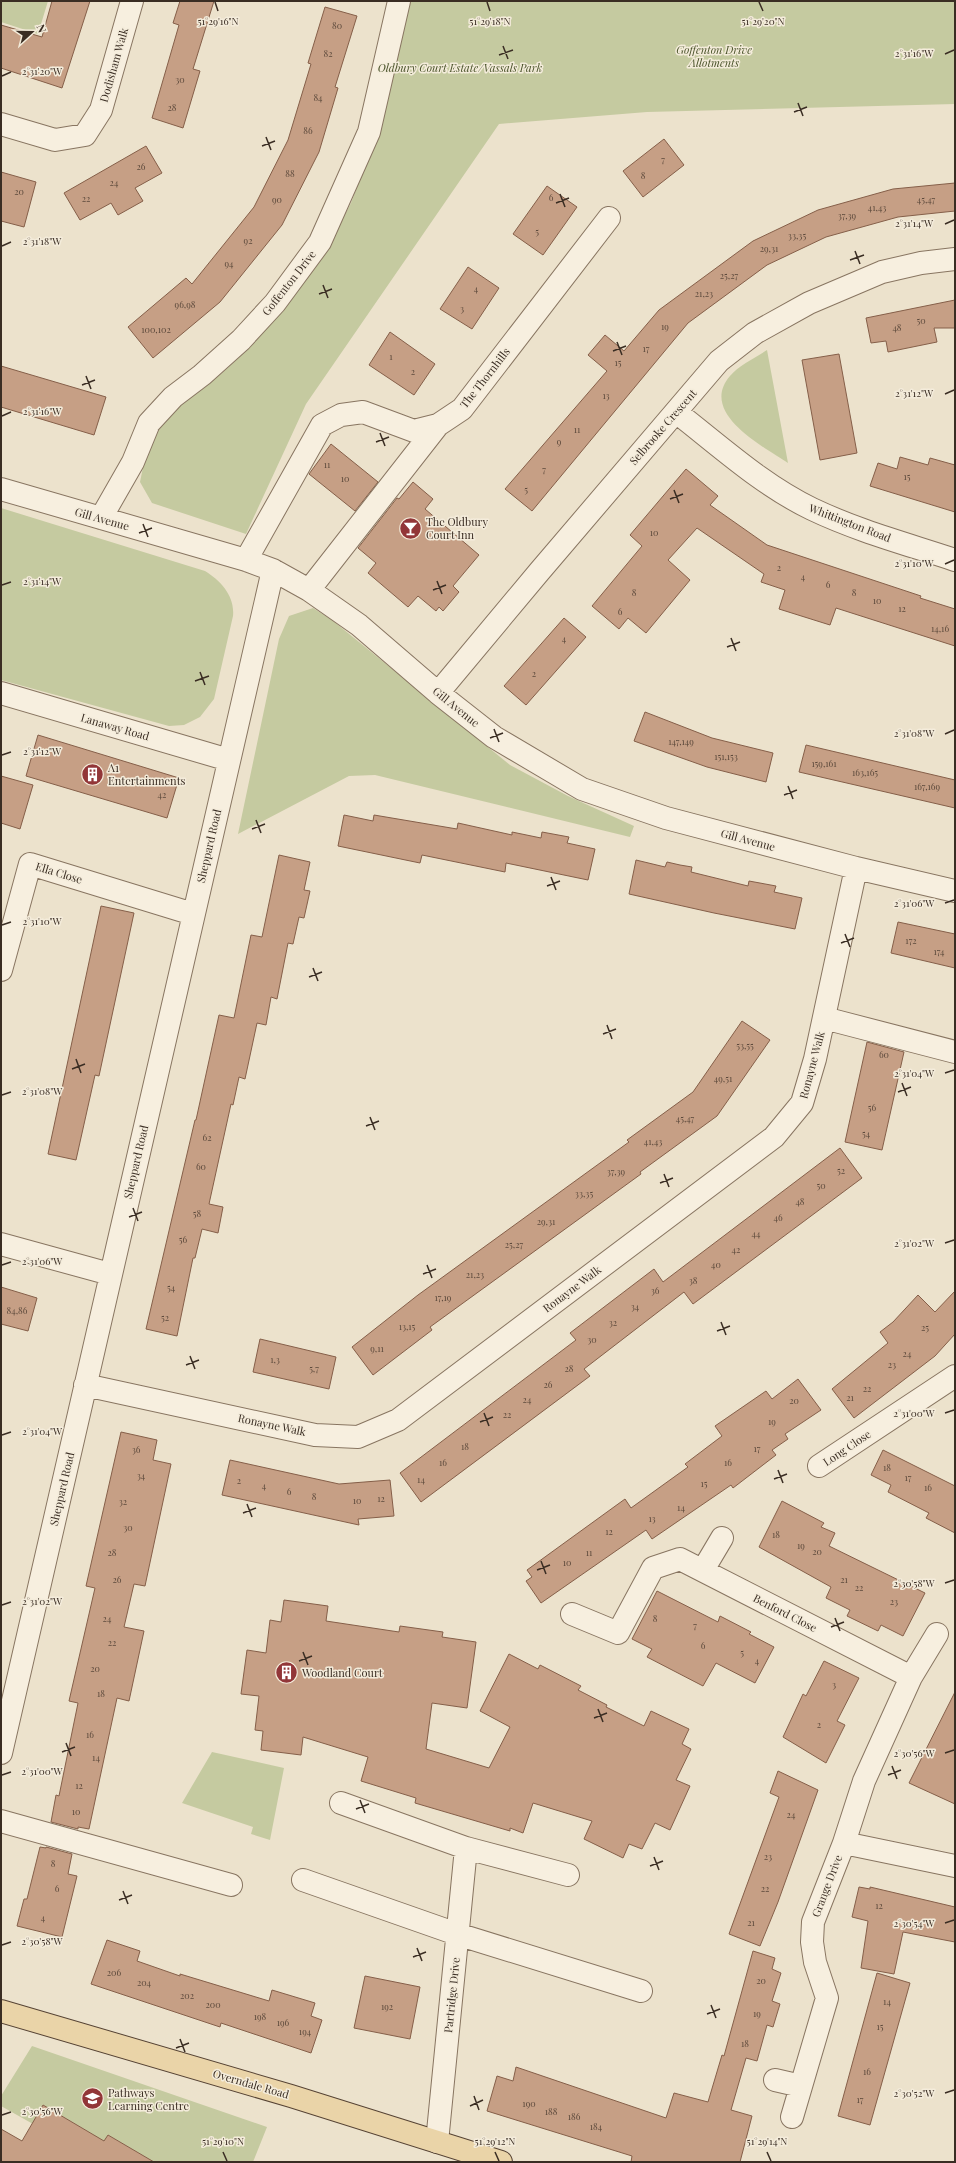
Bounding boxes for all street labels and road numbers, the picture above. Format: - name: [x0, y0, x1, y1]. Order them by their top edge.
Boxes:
- street label: Dodisham Walk: [96, 26, 131, 104]
- street label: Goffenton Drive: [258, 247, 319, 318]
- street label: The Thornhills: [456, 344, 513, 411]
- street label: Selbrooke Crescent: [626, 386, 700, 468]
- street label: Whittington Road: [806, 500, 894, 545]
- street label: Gill Avenue: [73, 504, 131, 534]
- street label: Gill Avenue: [430, 683, 483, 730]
- street label: Lanaway Road: [79, 710, 152, 744]
- street label: Sheppard Road: [193, 807, 224, 884]
- street label: Gill Avenue: [719, 825, 777, 854]
- street label: Ella Close: [34, 858, 85, 887]
- street label: Ronayne Walk: [795, 1029, 828, 1100]
- street label: Sheppard Road: [120, 1123, 151, 1200]
- street label: Ronayne Walk: [540, 1262, 604, 1315]
- street label: Ronayne Walk: [237, 1410, 308, 1439]
- street label: Long Close: [820, 1426, 874, 1469]
- street label: Sheppard Road: [46, 1450, 77, 1527]
- street label: Benford Close: [751, 1590, 820, 1635]
- street label: Grange Drive: [808, 1852, 845, 1919]
- street label: Partridge Drive: [440, 1956, 463, 2034]
- street label: Overndale Road: [211, 2065, 292, 2102]

